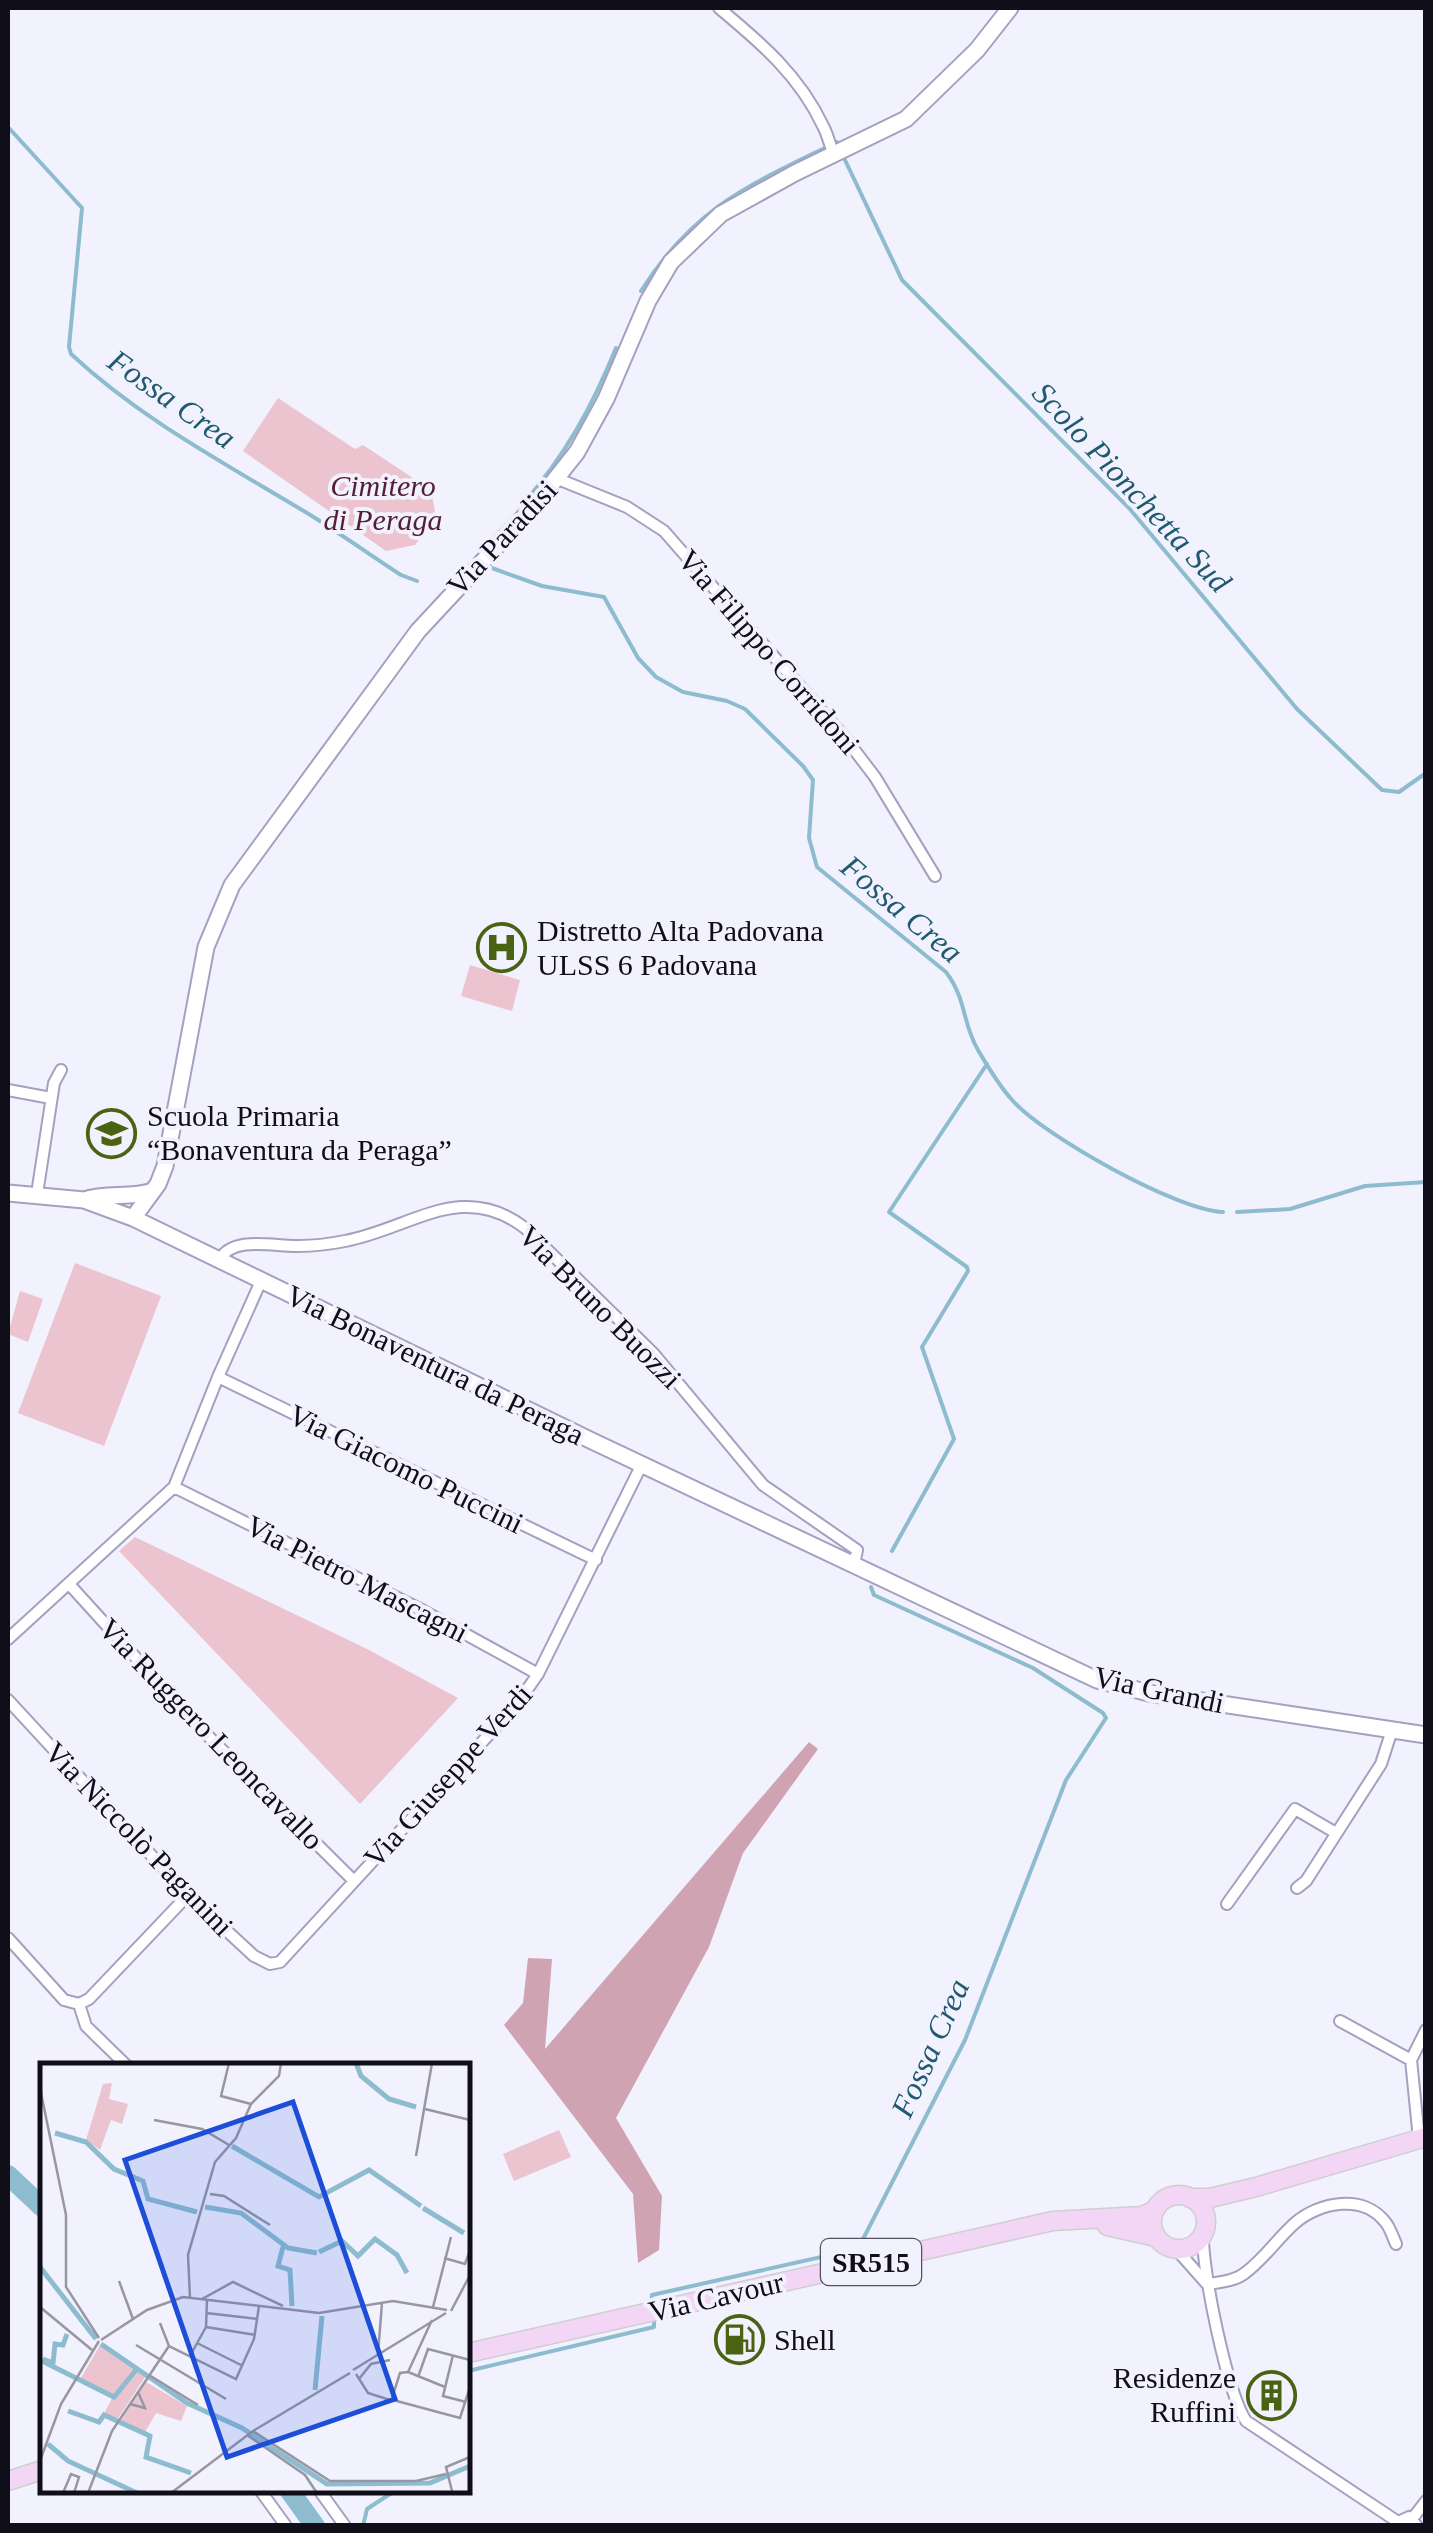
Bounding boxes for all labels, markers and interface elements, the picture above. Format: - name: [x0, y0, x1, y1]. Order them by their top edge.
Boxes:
- water label: Fossa Crea: [101, 341, 243, 456]
- water label: Scolo Pionchetta Sud: [1025, 375, 1239, 600]
- park label: Cimitero di Peraga: [323, 469, 443, 536]
- street label: Via Paradisi: [440, 473, 563, 602]
- street label: Via Filippo Corridoni: [672, 543, 867, 761]
- water label: Fossa Crea: [833, 847, 970, 970]
- place label: Distretto Alta Padovana ULSS 6 Padovana: [537, 914, 824, 981]
- hospital icon: Distretto Alta Padovana ULSS 6 Padovana: [476, 922, 528, 974]
- place label: Scuola Primaria “Bonaventura da Peraga”: [147, 1099, 452, 1166]
- school or university icon: Scuola Primaria “Bonaventura da Peraga”: [86, 1107, 138, 1159]
- street label: Via Bruno Buozzi: [512, 1218, 689, 1395]
- street label: Via Bonaventura da Peraga: [281, 1278, 590, 1451]
- street label: Via Giacomo Puccini: [284, 1398, 529, 1540]
- street label: Via Pietro Mascagni: [241, 1508, 474, 1649]
- street label: Via Ruggero Leoncavallo: [92, 1611, 330, 1856]
- street label: Via Grandi: [1091, 1660, 1227, 1719]
- street label: Via Giuseppe Verdi: [357, 1678, 538, 1874]
- street label: Via Niccolò Paganini: [38, 1735, 240, 1942]
- water label: Fossa Crea: [883, 1973, 976, 2124]
- inset map: [40, 2063, 470, 2493]
- road number: SR515: [821, 2239, 921, 2285]
- street label: Via Cavour: [645, 2265, 787, 2328]
- fuel station icon: Shell: [713, 2314, 765, 2366]
- place label: Shell: [774, 2323, 836, 2356]
- place label: Residenze Ruffini: [1113, 2361, 1236, 2428]
- building icon: Residenze Ruffini: [1245, 2369, 1297, 2421]

